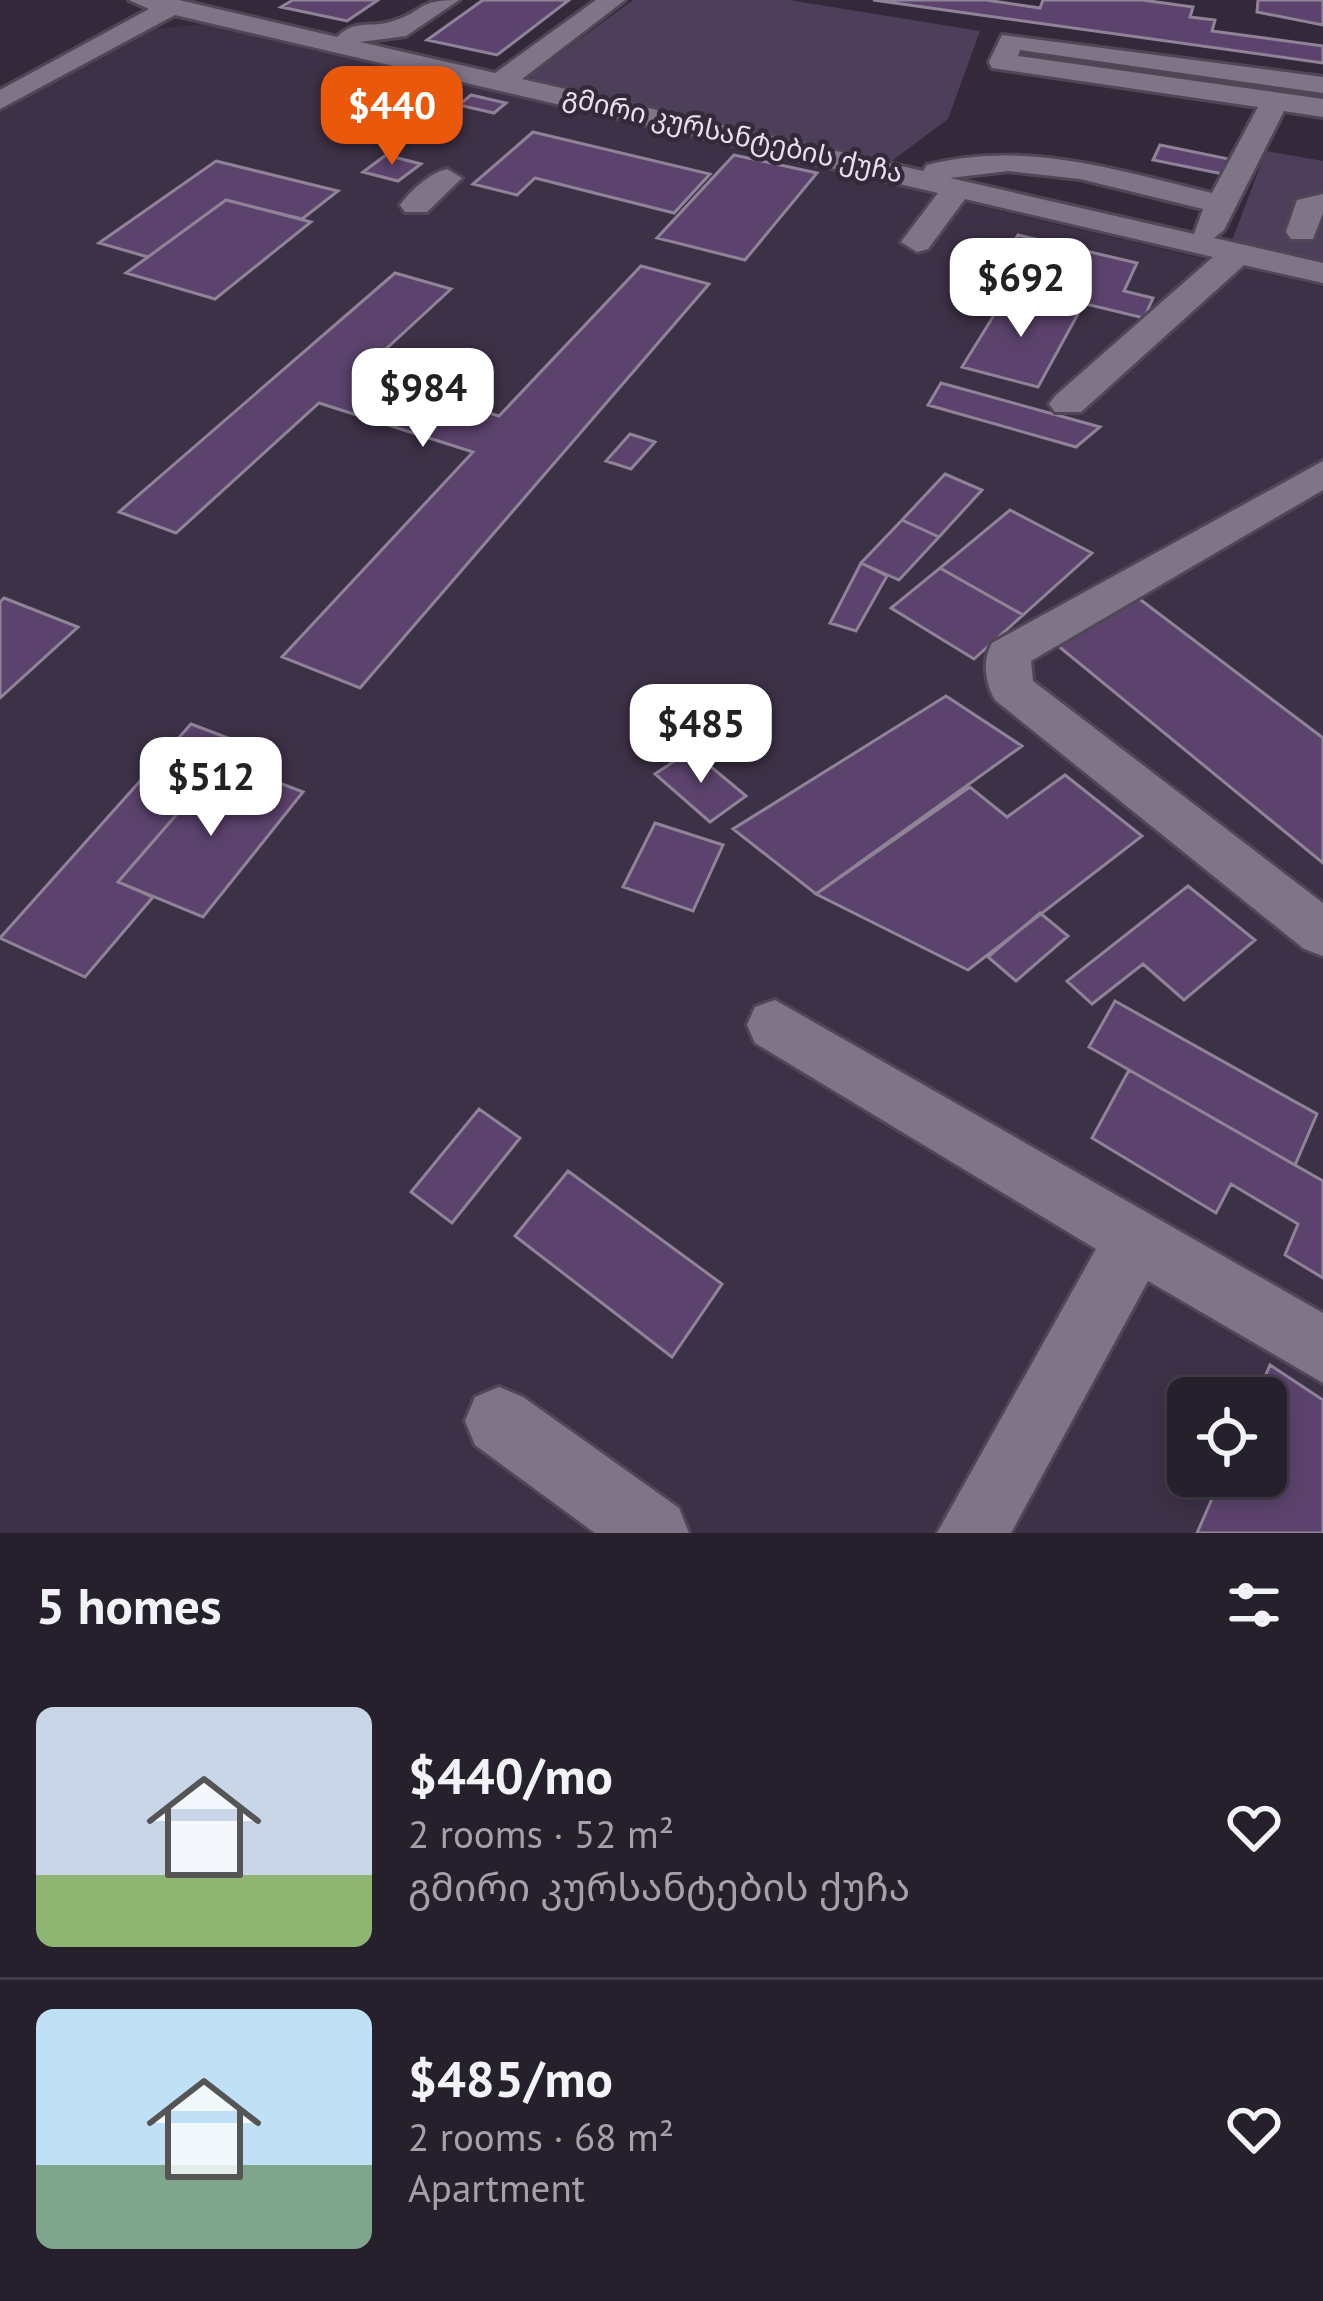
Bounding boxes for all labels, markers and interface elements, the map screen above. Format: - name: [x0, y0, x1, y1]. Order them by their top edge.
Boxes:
- pin: $440: [321, 66, 463, 168]
- street label: გმირი კურსანტების ქუჩა: [560, 78, 906, 190]
- text: $440: [348, 79, 436, 130]
- pin: $692: [950, 238, 1092, 340]
- text: $692: [977, 251, 1065, 302]
- pin: $984: [352, 348, 494, 450]
- text: $984: [379, 361, 467, 412]
- pin: $485: [630, 684, 772, 786]
- text: $485: [657, 697, 745, 748]
- pin: $512: [140, 737, 282, 839]
- text: $512: [167, 750, 255, 801]
- map controls: [1167, 1377, 1287, 1497]
- button: locate: [1167, 1377, 1287, 1497]
- text: 5 homes: [36, 1572, 222, 1638]
- icon: filters: [1221, 1572, 1287, 1638]
- text: $440/mo: [408, 1742, 613, 1808]
- icon: home: [132, 1755, 276, 1899]
- icon: heart: [1221, 1794, 1287, 1860]
- text: 2 rooms · 52 m²: [408, 1808, 674, 1859]
- text: გმირი კურსანტების ქუჩა: [408, 1861, 910, 1912]
- text: $485/mo: [408, 2045, 613, 2111]
- icon: home: [132, 2057, 276, 2201]
- icon: heart: [1221, 2096, 1287, 2162]
- text: 2 rooms · 68 m²: [408, 2111, 674, 2162]
- text: Apartment: [408, 2162, 585, 2213]

